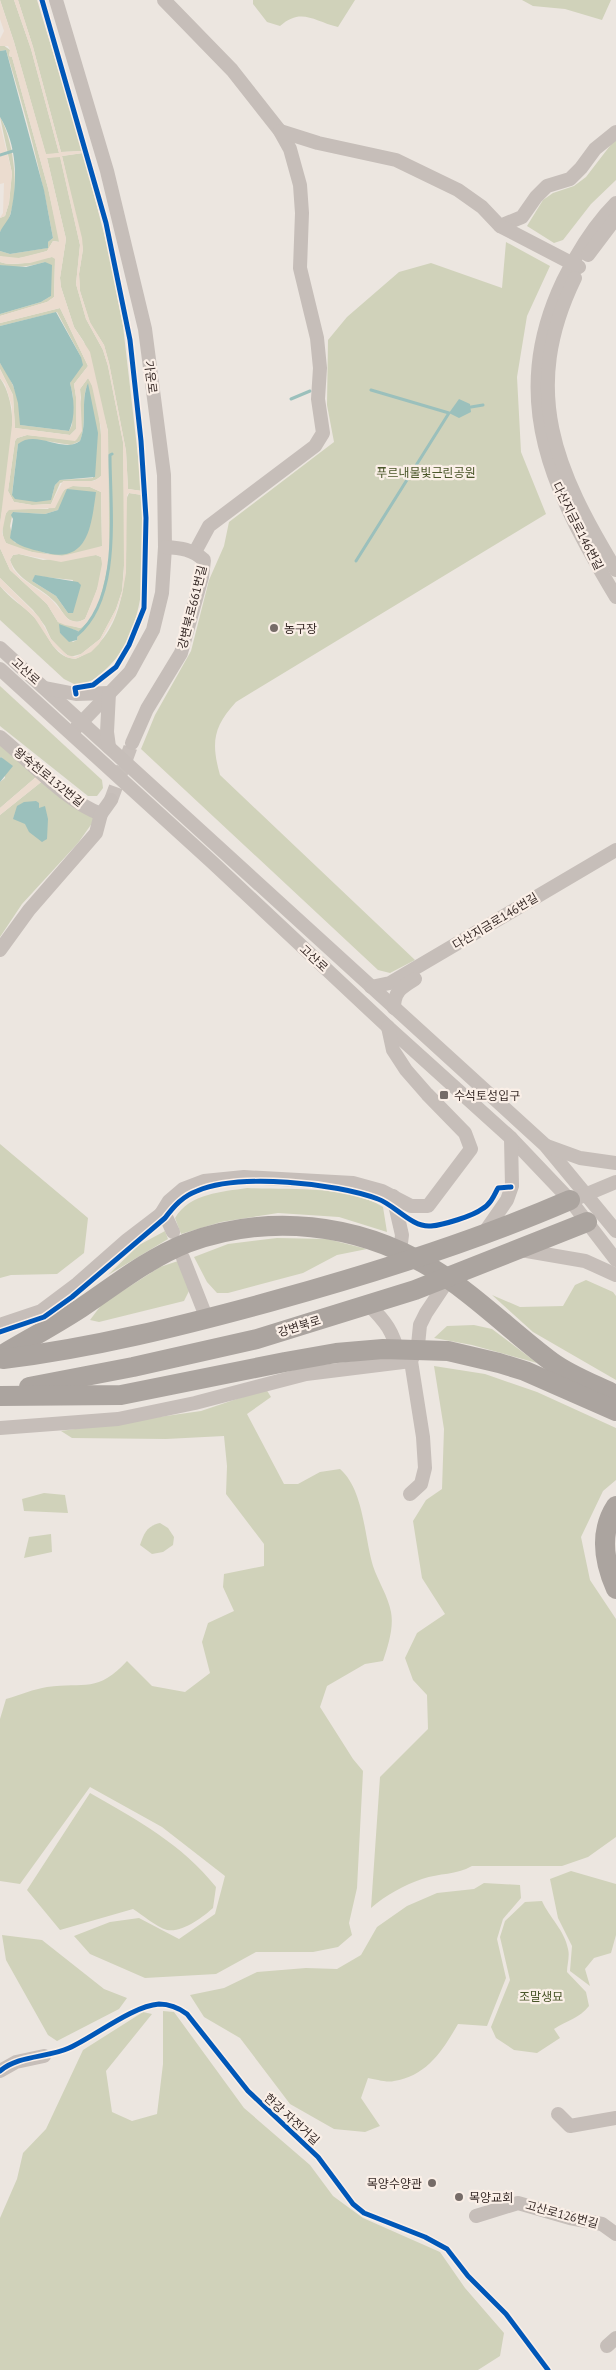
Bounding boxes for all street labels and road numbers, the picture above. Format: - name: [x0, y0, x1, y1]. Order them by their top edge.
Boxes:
- street label: 가운로: [142, 360, 160, 394]
- street label: 다산지금로146번길: [549, 479, 607, 573]
- street label: 강변북로661번길: [174, 564, 210, 650]
- street label: 고산로: [9, 654, 43, 688]
- street label: 왕숙천로132번길: [11, 744, 87, 810]
- street label: 다산지금로146번길: [450, 890, 540, 952]
- street label: 고산로: [297, 941, 331, 975]
- street label: 강변북로: [276, 1312, 322, 1340]
- street label: 한강 자전거길: [261, 2090, 323, 2148]
- street label: 고산로126번길: [524, 2197, 600, 2231]

